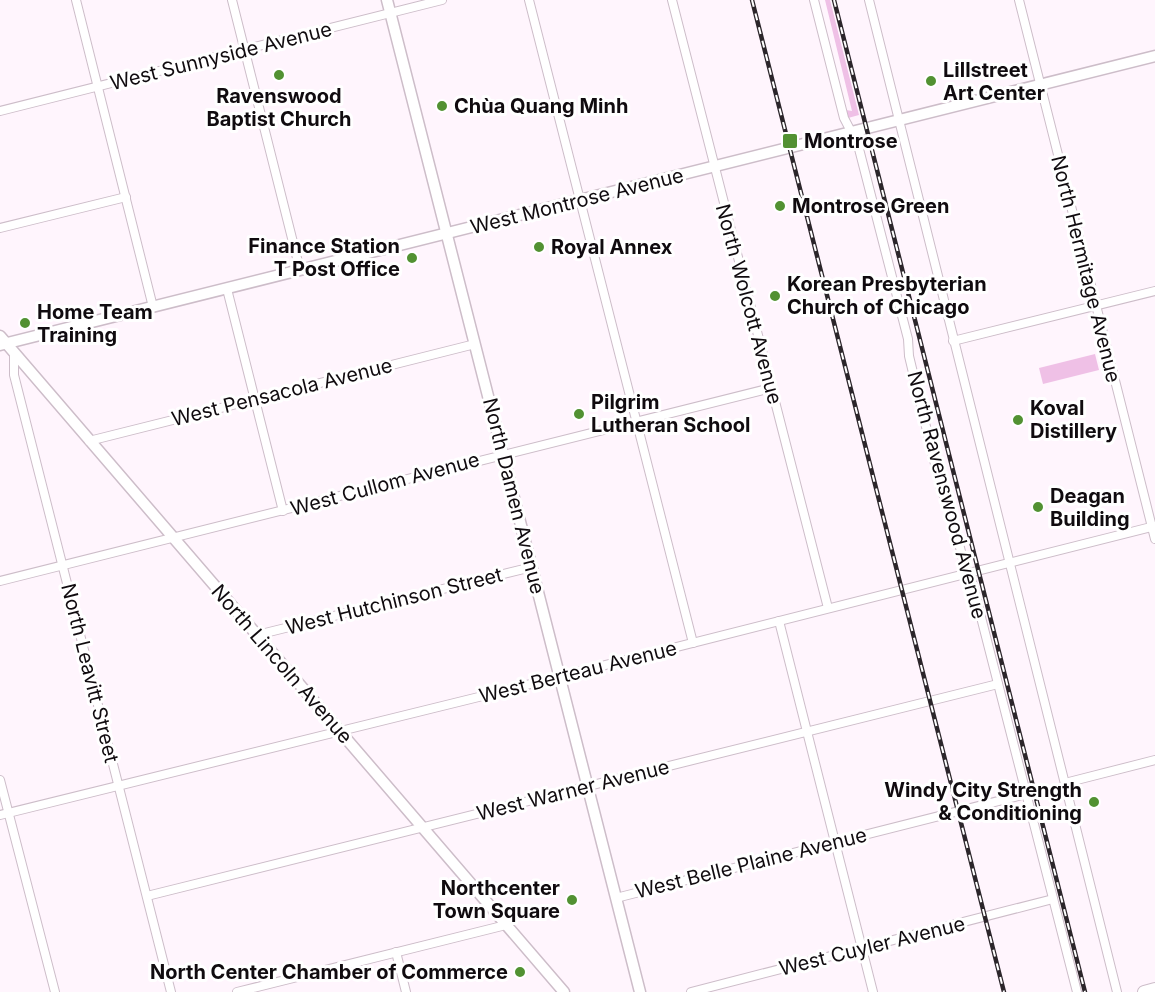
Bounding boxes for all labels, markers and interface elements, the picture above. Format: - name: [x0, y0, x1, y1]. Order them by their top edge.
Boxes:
- street label: West Sunnyside Avenue: [108, 17, 334, 95]
- place label: Lillstreet Art Center: [943, 58, 1045, 105]
- marker: Ravenswood Baptist Church: [272, 68, 286, 82]
- marker: Lillstreet Art Center: [924, 74, 938, 88]
- place label: Ravenswood Baptist Church: [206, 84, 352, 131]
- place label: Chùa Quang Minh: [454, 94, 628, 118]
- marker: Chùa Quang Minh: [435, 99, 449, 113]
- place label: Montrose: [804, 129, 898, 153]
- marker: Montrose: [781, 132, 799, 150]
- street label: North Hermitage Avenue: [1046, 153, 1126, 385]
- street label: West Montrose Avenue: [468, 163, 686, 239]
- place label: Montrose Green: [792, 194, 949, 218]
- marker: Montrose Green: [773, 199, 787, 213]
- street label: North Wolcott Avenue: [711, 201, 787, 407]
- place label: Finance Station T Post Office: [248, 234, 400, 281]
- place label: Royal Annex: [551, 235, 673, 259]
- marker: Royal Annex: [532, 240, 546, 254]
- marker: Finance Station T Post Office: [405, 251, 419, 265]
- place label: Korean Presbyterian Church of Chicago: [787, 272, 987, 319]
- marker: Korean Presbyterian Church of Chicago: [768, 289, 782, 303]
- place label: Home Team Training: [37, 300, 153, 347]
- marker: Home Team Training: [18, 316, 32, 330]
- street label: West Pensacola Avenue: [169, 353, 395, 431]
- street label: North Ravenswood Avenue: [902, 368, 992, 622]
- place label: Pilgrim Lutheran School: [591, 390, 750, 437]
- street label: North Damen Avenue: [478, 395, 550, 597]
- place label: Koval Distillery: [1030, 396, 1117, 443]
- marker: Pilgrim Lutheran School: [572, 407, 586, 421]
- marker: Koval Distillery: [1011, 413, 1025, 427]
- street label: West Cullom Avenue: [288, 447, 482, 521]
- place label: Deagan Building: [1050, 484, 1130, 531]
- marker: Deagan Building: [1031, 500, 1045, 514]
- street label: West Hutchinson Street: [283, 562, 505, 640]
- street label: North Lincoln Avenue: [206, 580, 358, 748]
- street label: North Leavitt Street: [56, 581, 124, 765]
- street label: West Berteau Avenue: [477, 636, 679, 708]
- street label: West Warner Avenue: [474, 754, 672, 826]
- place label: Windy City Strength & Conditioning: [884, 778, 1082, 825]
- marker: Windy City Strength & Conditioning: [1087, 795, 1101, 809]
- street label: West Belle Plaine Avenue: [633, 823, 869, 903]
- place label: Northcenter Town Square: [433, 876, 560, 923]
- marker: Northcenter Town Square: [565, 893, 579, 907]
- street label: West Cuyler Avenue: [777, 911, 967, 981]
- place label: North Center Chamber of Commerce: [150, 960, 508, 984]
- marker: North Center Chamber of Commerce: [513, 965, 527, 979]

